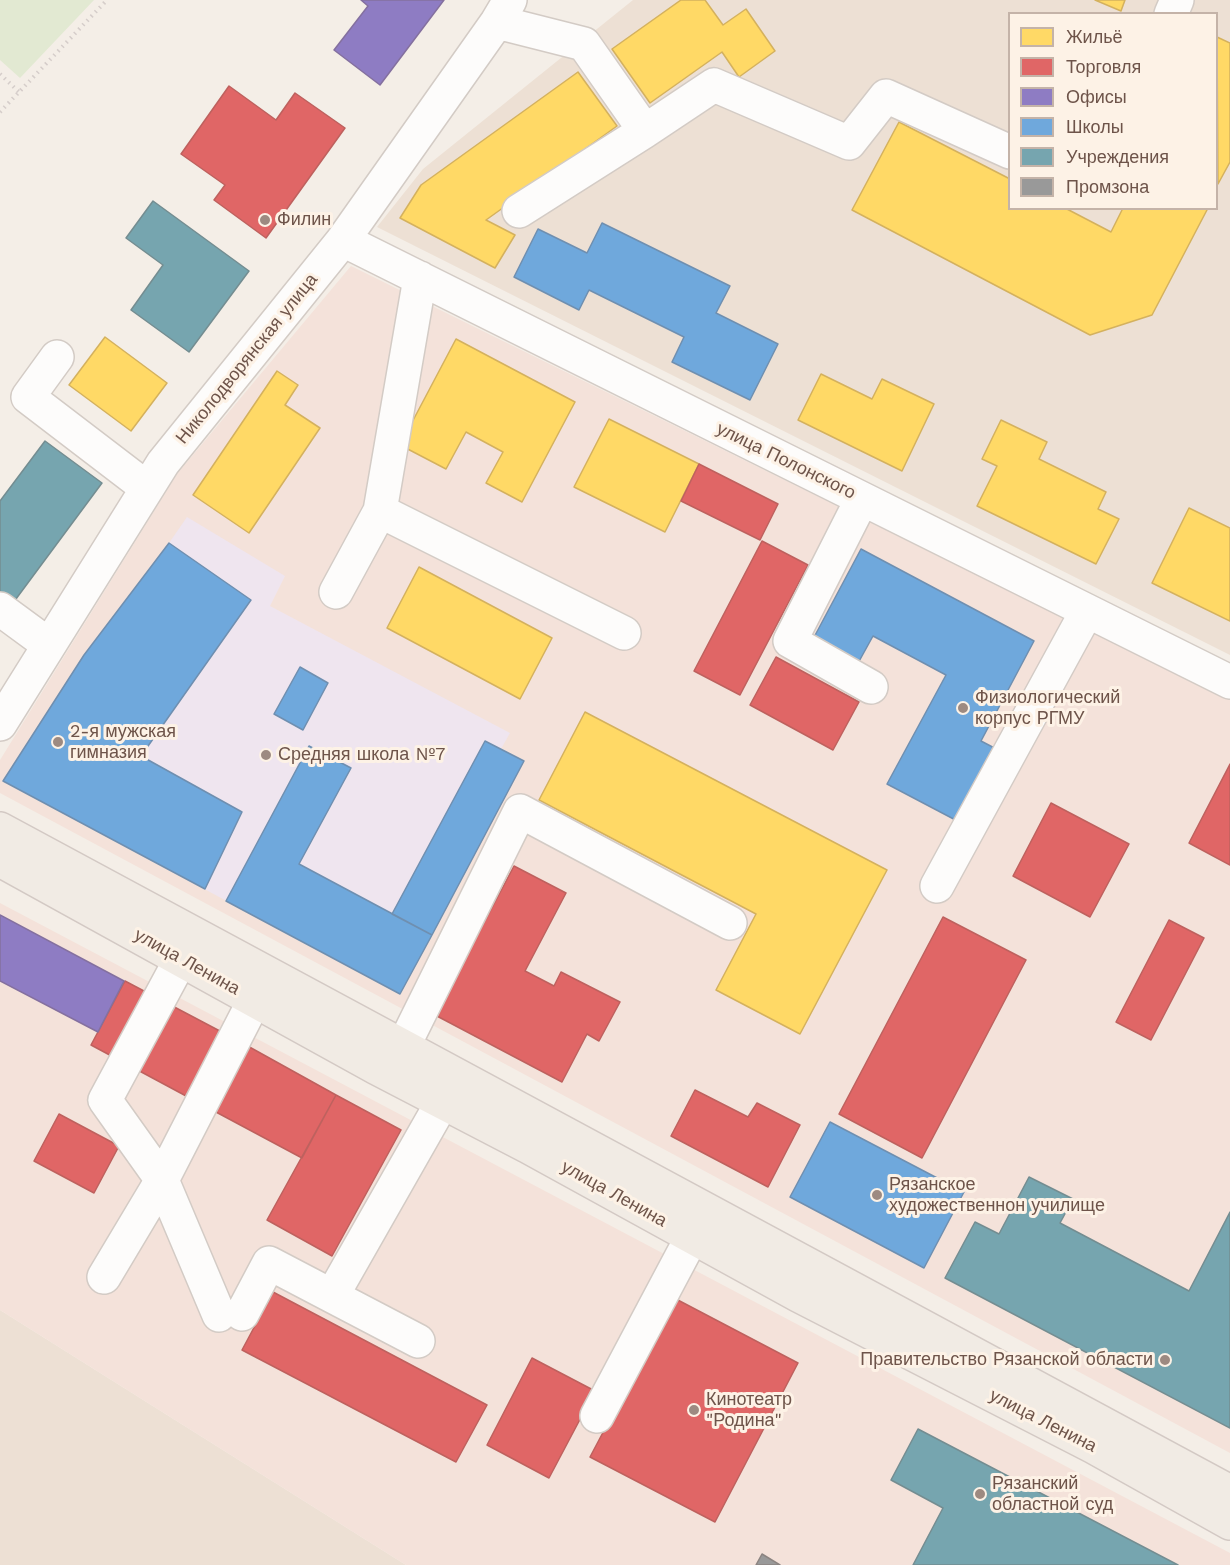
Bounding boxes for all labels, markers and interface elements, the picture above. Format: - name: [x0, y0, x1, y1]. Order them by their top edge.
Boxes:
- legend: [1008, 12, 1218, 210]
- text: Жильё: [1066, 26, 1123, 47]
- text: Торговля: [1066, 56, 1141, 77]
- text: Офисы: [1066, 86, 1127, 107]
- text: Школы: [1066, 116, 1124, 137]
- text: Учреждения: [1066, 146, 1169, 167]
- text: Промзона: [1066, 176, 1149, 197]
- place label: Филин: [277, 209, 331, 231]
- marker: Филин: [258, 213, 272, 227]
- street label: Николодворянская улица: [172, 269, 322, 449]
- street label: улица Полонского: [713, 418, 859, 504]
- place label: Физиологический корпус РГМУ: [975, 687, 1120, 730]
- marker: Физиологический корпус РГМУ: [956, 701, 970, 715]
- place label: 2-я мужская гимназия: [70, 721, 176, 764]
- marker: 2-я мужская гимназия: [51, 735, 65, 749]
- place label: Средняя школа №7: [278, 744, 445, 766]
- marker: Средняя школа №7: [259, 748, 273, 762]
- street label: улица Ленина: [130, 924, 244, 1000]
- street label: улица Ленина: [557, 1156, 671, 1232]
- place label: Рязанское художественнон училище: [889, 1174, 1105, 1216]
- marker: Рязанское художественнон училище: [870, 1188, 884, 1202]
- place label: Правительство Рязанской области: [860, 1349, 1153, 1371]
- marker: Правительство Рязанской области: [1158, 1353, 1172, 1367]
- street label: улица Ленина: [986, 1385, 1100, 1457]
- place label: Кинотеатр "Родина": [706, 1389, 792, 1432]
- marker: Кинотеатр "Родина": [687, 1403, 701, 1417]
- place label: Рязанский областной суд: [992, 1473, 1113, 1516]
- marker: Рязанский областной суд: [973, 1487, 987, 1501]

